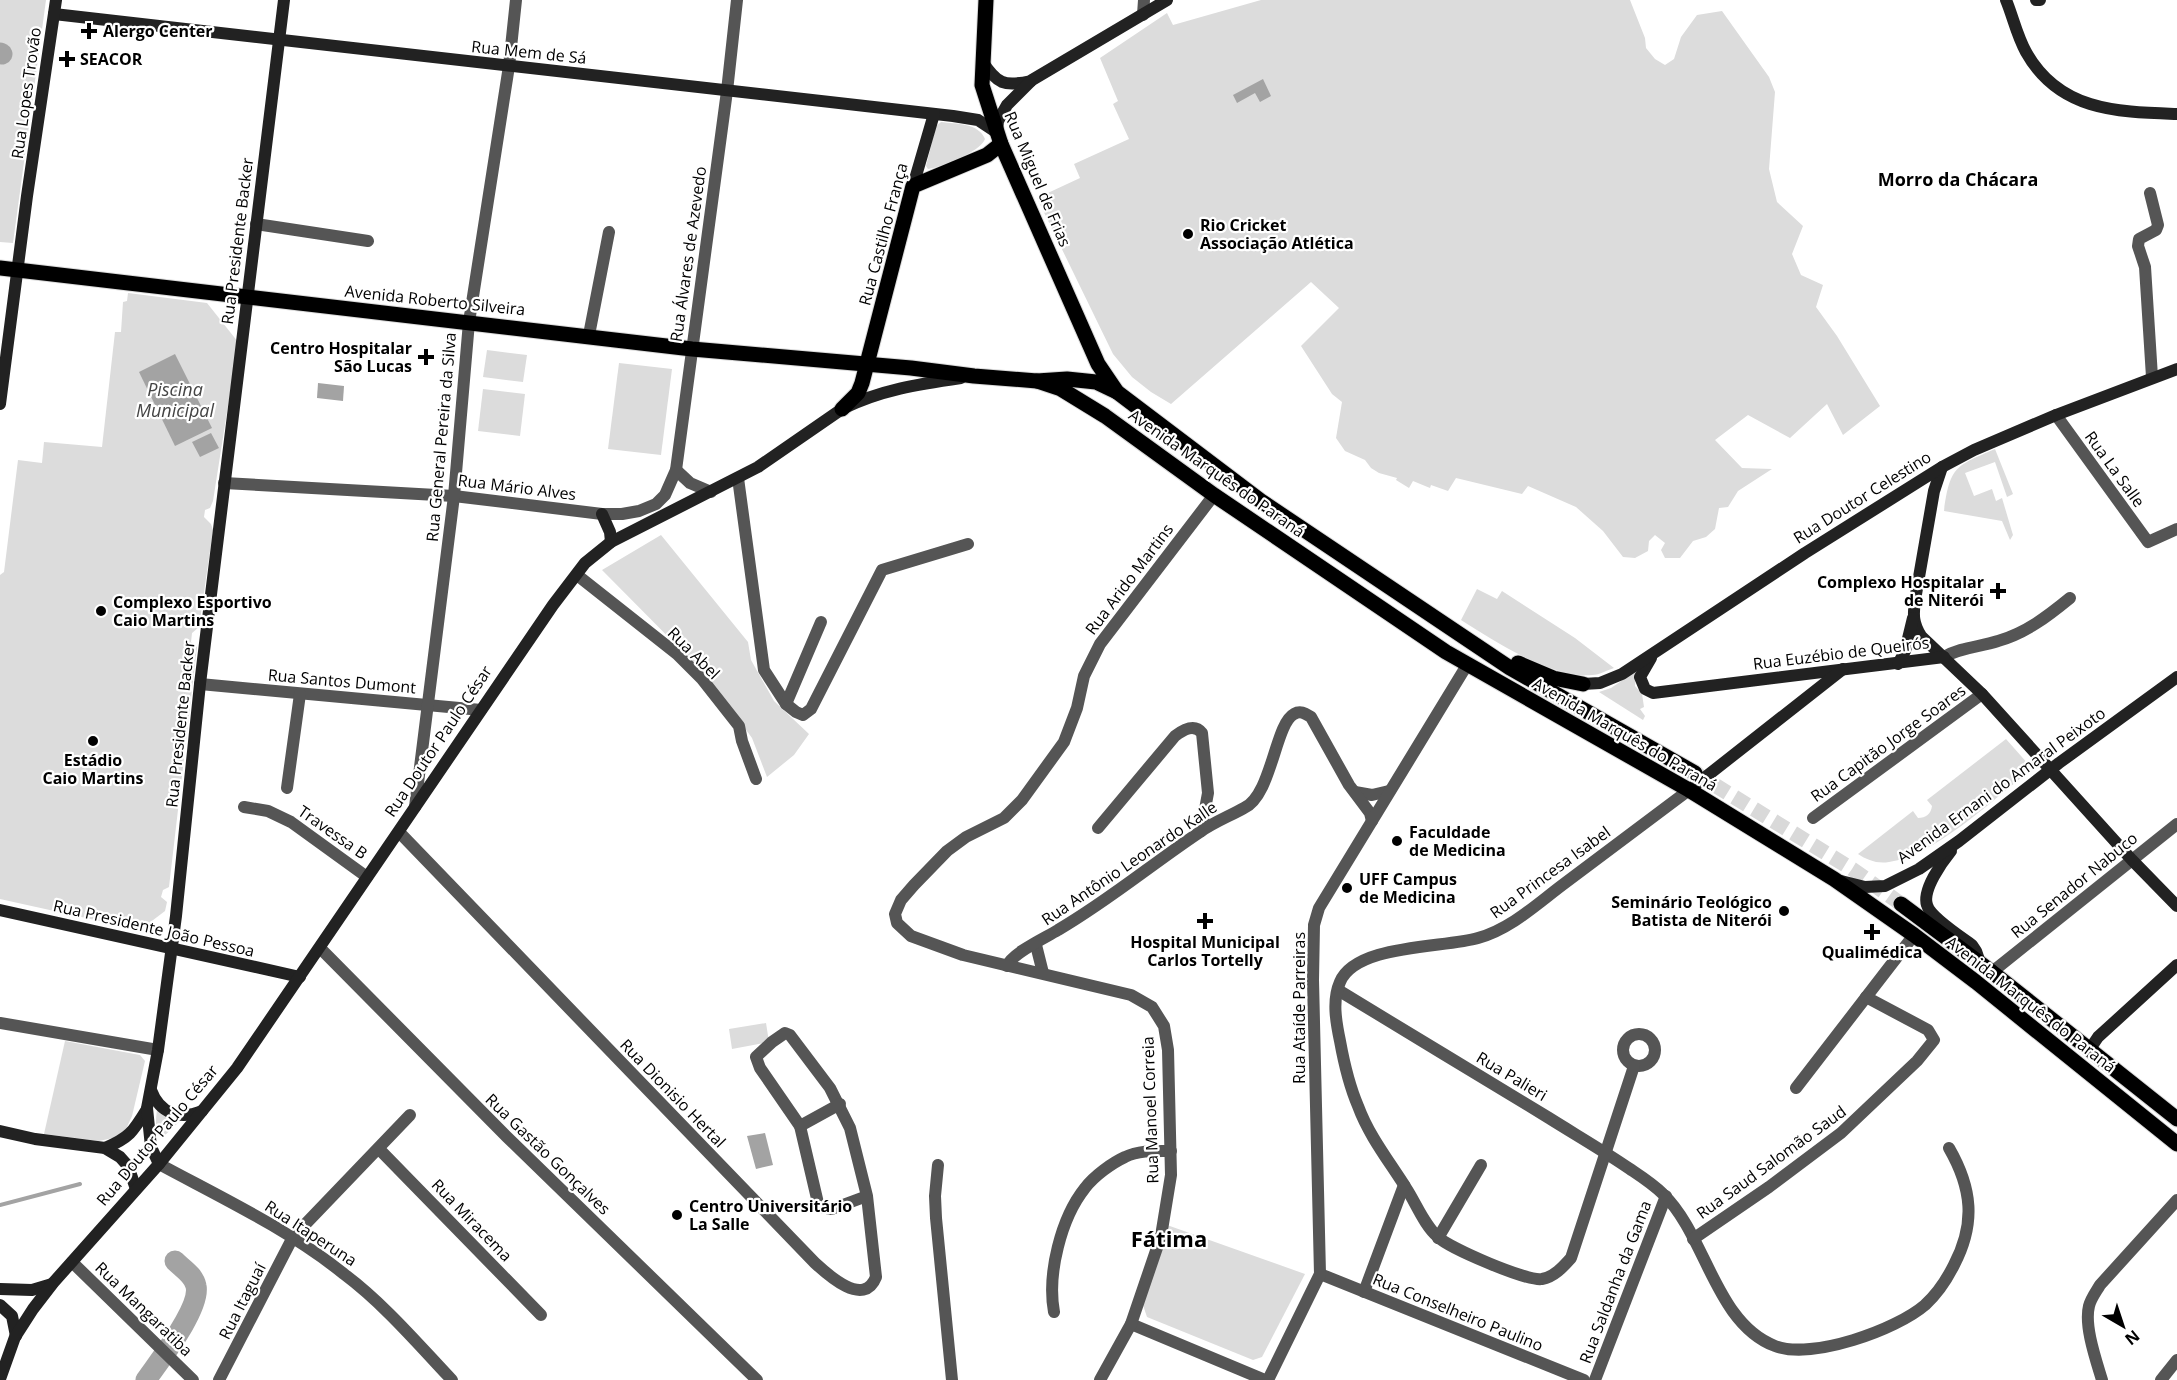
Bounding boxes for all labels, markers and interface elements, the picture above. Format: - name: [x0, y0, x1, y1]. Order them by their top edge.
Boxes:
- place label: Alergo Center: [103, 20, 213, 42]
- marker: Alergo Center: [80, 22, 98, 40]
- street label: Rua Lopes Trovão: [6, 26, 46, 160]
- street label: Rua Mem de Sá: [470, 35, 588, 69]
- place label: SEACOR: [80, 48, 143, 70]
- marker: SEACOR: [58, 50, 76, 68]
- street label: Rua Miguel de Frias: [1000, 108, 1076, 250]
- street label: Rua Presidente Backer: [216, 156, 258, 326]
- street label: Rua Castilho França: [853, 160, 913, 308]
- street label: Rua Álvares de Azevedo: [665, 165, 711, 343]
- district label: Morro da Chácara: [1878, 167, 2038, 191]
- place label: Rio Cricket Associação Atlética: [1200, 214, 1354, 254]
- marker: Rio Cricket Associação Atlética: [1181, 227, 1195, 241]
- street label: Avenida Roberto Silveira: [344, 280, 526, 320]
- street label: Rua General Pereira da Silva: [421, 331, 461, 543]
- place label: Centro Hospitalar São Lucas: [270, 337, 412, 377]
- marker: Centro Hospitalar São Lucas: [417, 348, 435, 366]
- water label: Piscina Municipal: [136, 377, 215, 422]
- street label: Avenida Marquês do Paraná: [1125, 404, 1309, 542]
- street label: Rua La Salle: [2080, 427, 2150, 511]
- street label: Rua Doutor Celestino: [1789, 446, 1935, 548]
- street label: Rua Mário Alves: [457, 469, 577, 505]
- street label: Rua Arido Martins: [1080, 519, 1178, 639]
- place label: Complexo Hospitalar de Niterói: [1817, 571, 1984, 611]
- marker: Complexo Hospitalar de Niterói: [1989, 582, 2007, 600]
- place label: Complexo Esportivo Caio Martins: [113, 591, 272, 631]
- marker: Complexo Esportivo Caio Martins: [94, 604, 108, 618]
- street label: Rua Abel: [663, 622, 725, 684]
- street label: Rua Euzébio de Queirós: [1752, 631, 1930, 675]
- street label: Rua Presidente Backer: [160, 639, 200, 809]
- street label: Rua Doutor Paulo César: [379, 661, 497, 821]
- street label: Rua Santos Dumont: [267, 664, 417, 698]
- street label: Avenida Marquês do Paraná: [1528, 672, 1722, 796]
- street label: Rua Capitão Jorge Soares: [1806, 679, 1970, 807]
- street label: Avenida Ernani do Amaral Peixoto: [1892, 702, 2110, 868]
- marker: Estádio Caio Martins: [86, 734, 100, 748]
- place label: Estádio Caio Martins: [42, 749, 144, 789]
- street label: Rua Antônio Leonardo Kalle: [1037, 796, 1221, 930]
- street label: Travessa B: [294, 800, 372, 864]
- place label: Faculdade de Medicina: [1409, 821, 1506, 861]
- street label: Rua Princesa Isabel: [1485, 821, 1615, 923]
- street label: Rua Senador Nabuco: [2006, 827, 2142, 943]
- marker: Faculdade de Medicina: [1390, 834, 1404, 848]
- place label: UFF Campus de Medicina: [1359, 868, 1457, 908]
- marker: UFF Campus de Medicina: [1340, 881, 1354, 895]
- place label: Seminário Teológico Batista de Niterói: [1611, 891, 1772, 931]
- street label: Rua Presidente João Pessoa: [51, 894, 257, 962]
- marker: Seminário Teológico Batista de Niterói: [1777, 904, 1791, 918]
- marker: Hospital Municipal Carlos Tortelly: [1196, 912, 1214, 930]
- marker: Qualimédica: [1863, 923, 1881, 941]
- place label: Hospital Municipal Carlos Tortelly: [1130, 931, 1280, 971]
- street label: Avenida Marquês do Paraná: [1941, 931, 2121, 1077]
- street label: Rua Ataíde Parreiras: [1288, 932, 1310, 1084]
- place label: Qualimédica: [1822, 941, 1922, 963]
- street label: Rua Dionisio Hertal: [615, 1034, 731, 1152]
- street label: Rua Manoel Correia: [1136, 1036, 1164, 1184]
- street label: Rua Palieri: [1473, 1046, 1551, 1106]
- street label: Rua Doutor Paulo César: [91, 1059, 223, 1210]
- street label: Rua Gastão Gonçalves: [481, 1089, 615, 1219]
- street label: Rua Saud Salomão Saud: [1692, 1100, 1850, 1224]
- street label: Rua Miracema: [427, 1174, 517, 1266]
- street label: Rua Itaperuna: [261, 1195, 361, 1271]
- place label: Centro Universitário La Salle: [689, 1195, 852, 1235]
- street label: Rua Saldanha da Gama: [1574, 1197, 1656, 1367]
- marker: Centro Universitário La Salle: [670, 1208, 684, 1222]
- district label: Fátima: [1131, 1223, 1207, 1253]
- street label: Rua Mangaratiba: [91, 1257, 197, 1361]
- street label: Rua Itaguaí: [213, 1258, 271, 1343]
- street label: Rua Conselheiro Paulino: [1370, 1268, 1546, 1356]
- north arrow: [2093, 1296, 2153, 1356]
- text: N: [2120, 1325, 2144, 1350]

